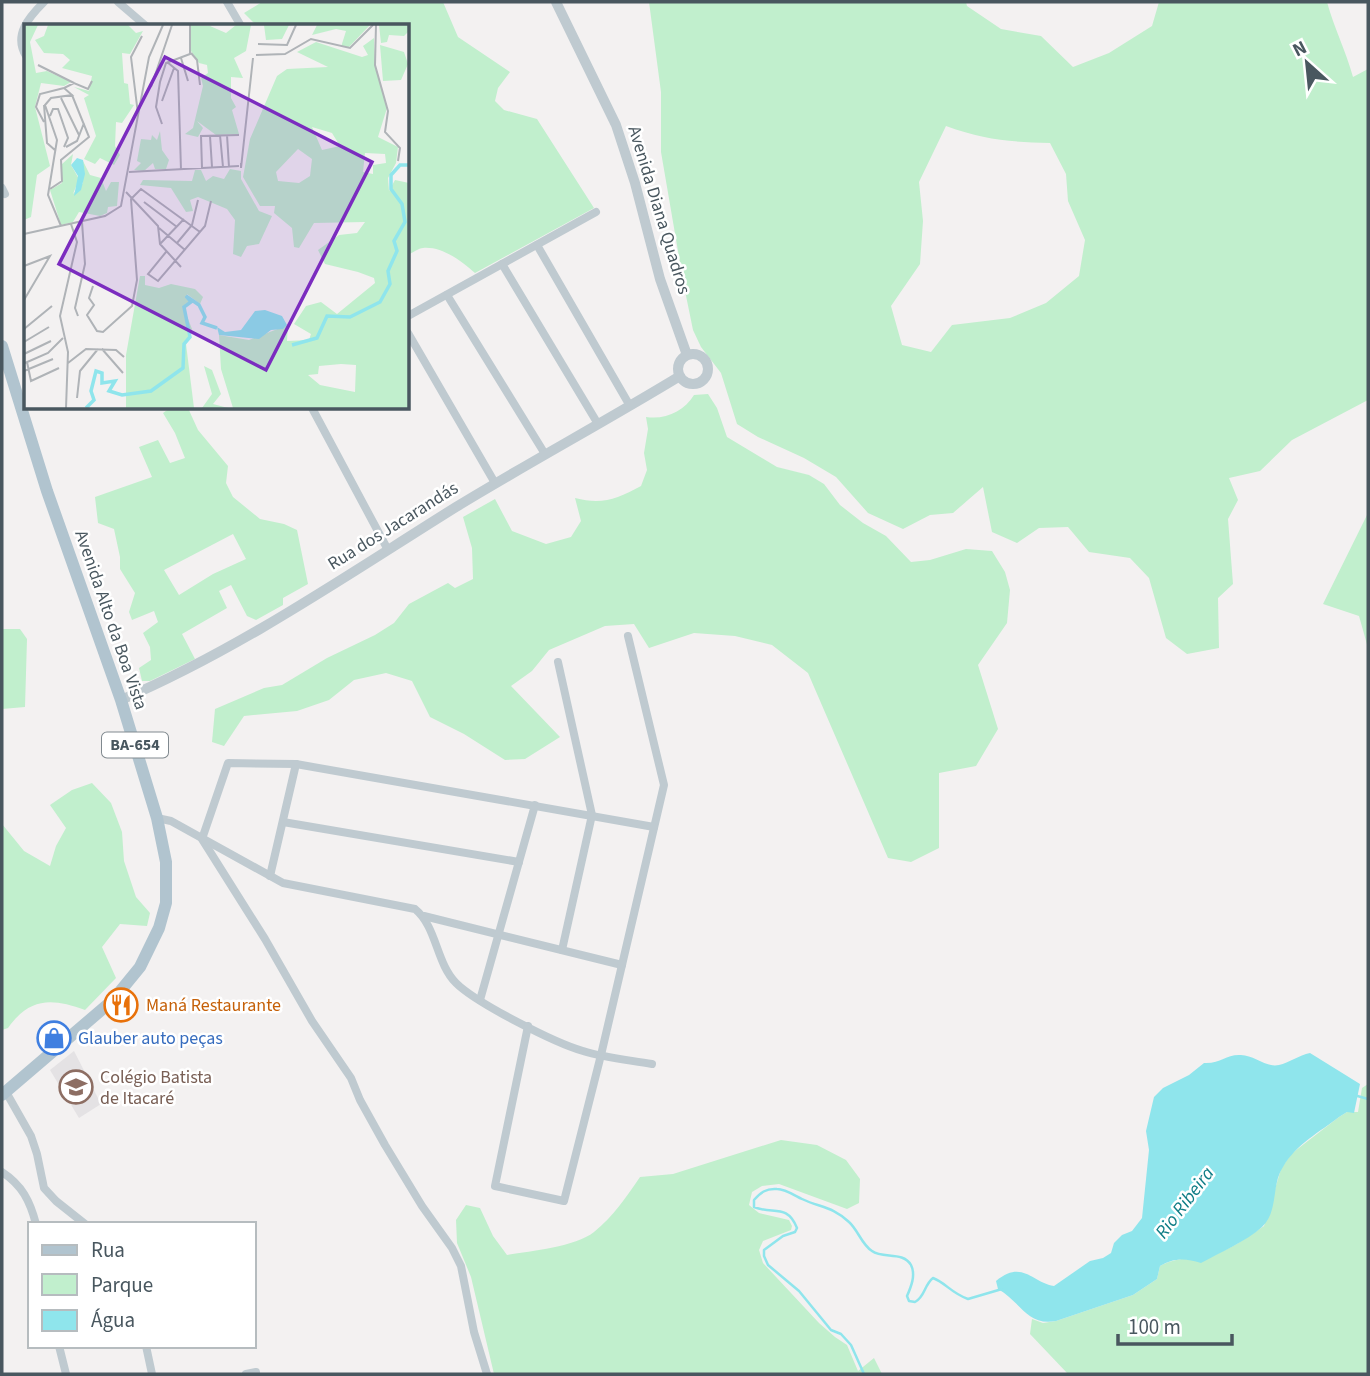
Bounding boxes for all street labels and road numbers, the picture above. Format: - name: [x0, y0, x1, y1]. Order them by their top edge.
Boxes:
- street label: Avenida Diana Quadros: [621, 123, 697, 297]
- street label: Rua dos Jacarandás: [323, 476, 463, 576]
- street label: Avenida Alto da Boa Vista: [68, 527, 154, 713]
- road number: BA-654: [102, 732, 168, 758]

